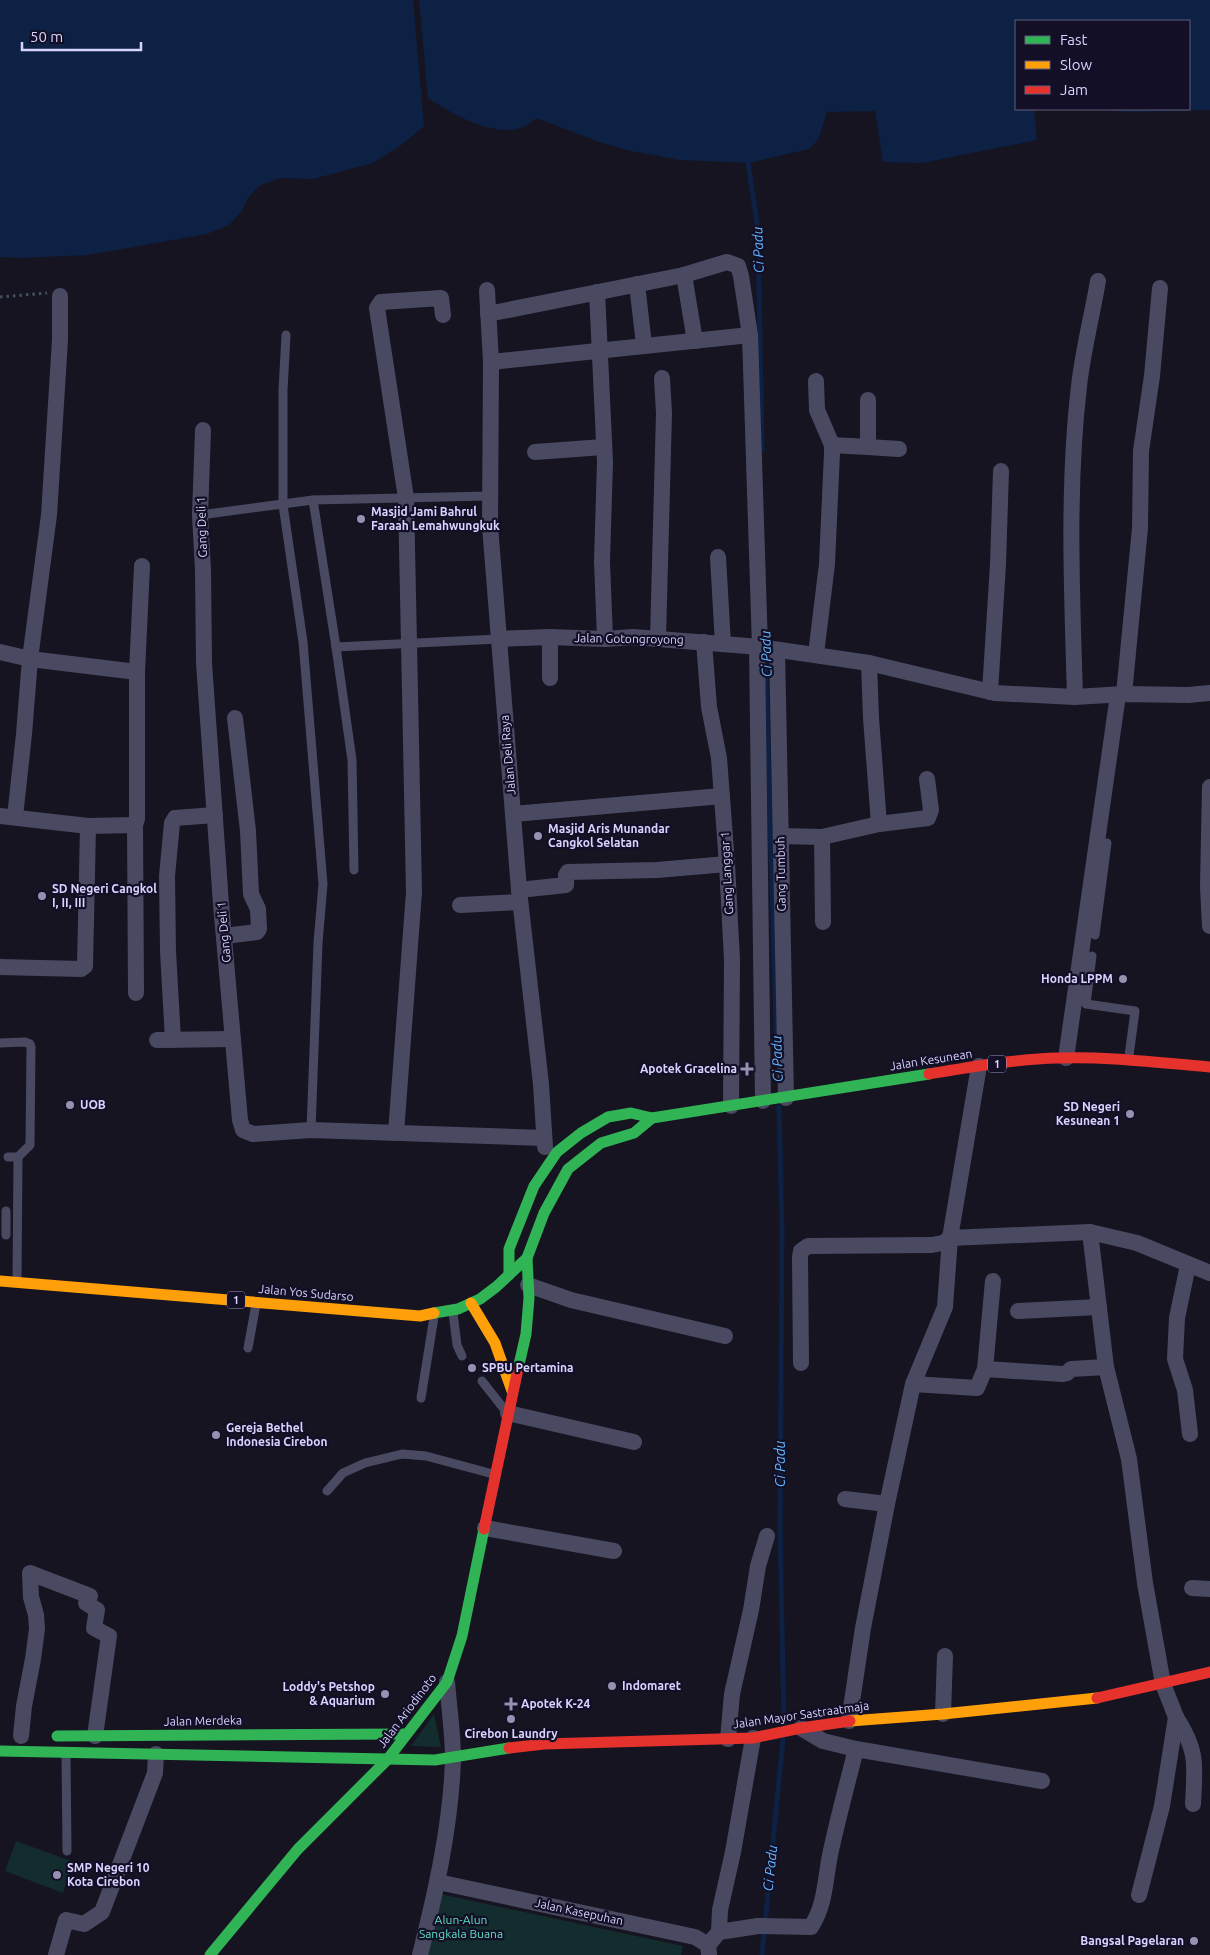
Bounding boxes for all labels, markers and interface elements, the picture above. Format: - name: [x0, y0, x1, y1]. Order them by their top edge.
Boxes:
- scale bar: [22, 20, 141, 52]
- legend: [1015, 20, 1190, 110]
- text: 50 m: [30, 28, 63, 45]
- text: Fast: [1060, 31, 1088, 48]
- text: Slow: [1060, 56, 1093, 73]
- text: Jam: [1060, 81, 1088, 98]
- water label: Ci Padu: [749, 226, 767, 274]
- street label: Gang Deli 1: [194, 496, 209, 558]
- place label: Masjid Jami Bahrul Faraah Lemahwungkuk: [371, 505, 500, 532]
- marker: Masjid Jami Bahrul Faraah Lemahwungkuk: [355, 513, 367, 525]
- water label: Ci Padu: [757, 630, 775, 678]
- street label: Jalan Gotongroyong: [574, 631, 684, 646]
- street label: Jalan Deli Raya: [498, 714, 517, 796]
- place label: Masjid Aris Munandar Cangkol Selatan: [548, 822, 670, 849]
- marker: Masjid Aris Munandar Cangkol Selatan: [532, 830, 544, 842]
- street label: Gang Langgar 1: [718, 831, 735, 915]
- street label: Gang Tumbuh: [773, 836, 788, 912]
- place label: SD Negeri Cangkol I, II, III: [52, 882, 157, 909]
- marker: SD Negeri Cangkol I, II, III: [36, 890, 48, 902]
- street label: Gang Deli 1: [214, 901, 233, 963]
- place label: Honda LPPM: [1041, 972, 1113, 985]
- marker: Honda LPPM: [1117, 973, 1129, 985]
- water label: Ci Padu: [768, 1035, 786, 1083]
- street label: Jalan Kesunean: [889, 1047, 973, 1072]
- road number: 1: [988, 1056, 1006, 1072]
- place label: Apotek Gracelina: [640, 1062, 737, 1075]
- marker: Apotek Gracelina: [741, 1063, 753, 1075]
- place label: UOB: [80, 1098, 106, 1111]
- marker: UOB: [64, 1099, 76, 1111]
- place label: SD Negeri Kesunean 1: [1056, 1100, 1120, 1127]
- marker: SD Negeri Kesunean 1: [1124, 1108, 1136, 1120]
- street label: Jalan Yos Sudarso: [258, 1282, 354, 1303]
- road number: 1: [227, 1292, 245, 1308]
- place label: SPBU Pertamina: [482, 1361, 574, 1374]
- marker: SPBU Pertamina: [466, 1362, 478, 1374]
- place label: Gereja Bethel Indonesia Cirebon: [226, 1421, 328, 1448]
- marker: Gereja Bethel Indonesia Cirebon: [210, 1429, 222, 1441]
- water label: Ci Padu: [772, 1440, 788, 1487]
- street label: Jalan Ariodinoto: [375, 1671, 439, 1750]
- place label: Indomaret: [622, 1679, 681, 1692]
- place label: Loddy's Petshop & Aquarium: [282, 1680, 375, 1707]
- marker: Indomaret: [606, 1680, 618, 1692]
- marker: Loddy's Petshop & Aquarium: [379, 1688, 391, 1700]
- place label: Apotek K-24: [521, 1697, 590, 1710]
- marker: Apotek K-24: [505, 1698, 517, 1710]
- street label: Jalan Mayor Sastraatmaja: [732, 1699, 870, 1730]
- street label: Jalan Merdeka: [164, 1713, 242, 1728]
- marker: Cirebon Laundry: [505, 1713, 517, 1725]
- place label: Cirebon Laundry: [464, 1727, 558, 1740]
- water label: Ci Padu: [760, 1844, 780, 1892]
- place label: SMP Negeri 10 Kota Cirebon: [67, 1861, 150, 1888]
- marker: SMP Negeri 10 Kota Cirebon: [51, 1869, 63, 1881]
- street label: Jalan Kasepuhan: [534, 1896, 625, 1927]
- park label: Alun-Alun Sangkala Buana: [419, 1913, 503, 1940]
- place label: Bangsal Pagelaran: [1080, 1934, 1184, 1947]
- marker: Bangsal Pagelaran: [1188, 1935, 1200, 1947]

